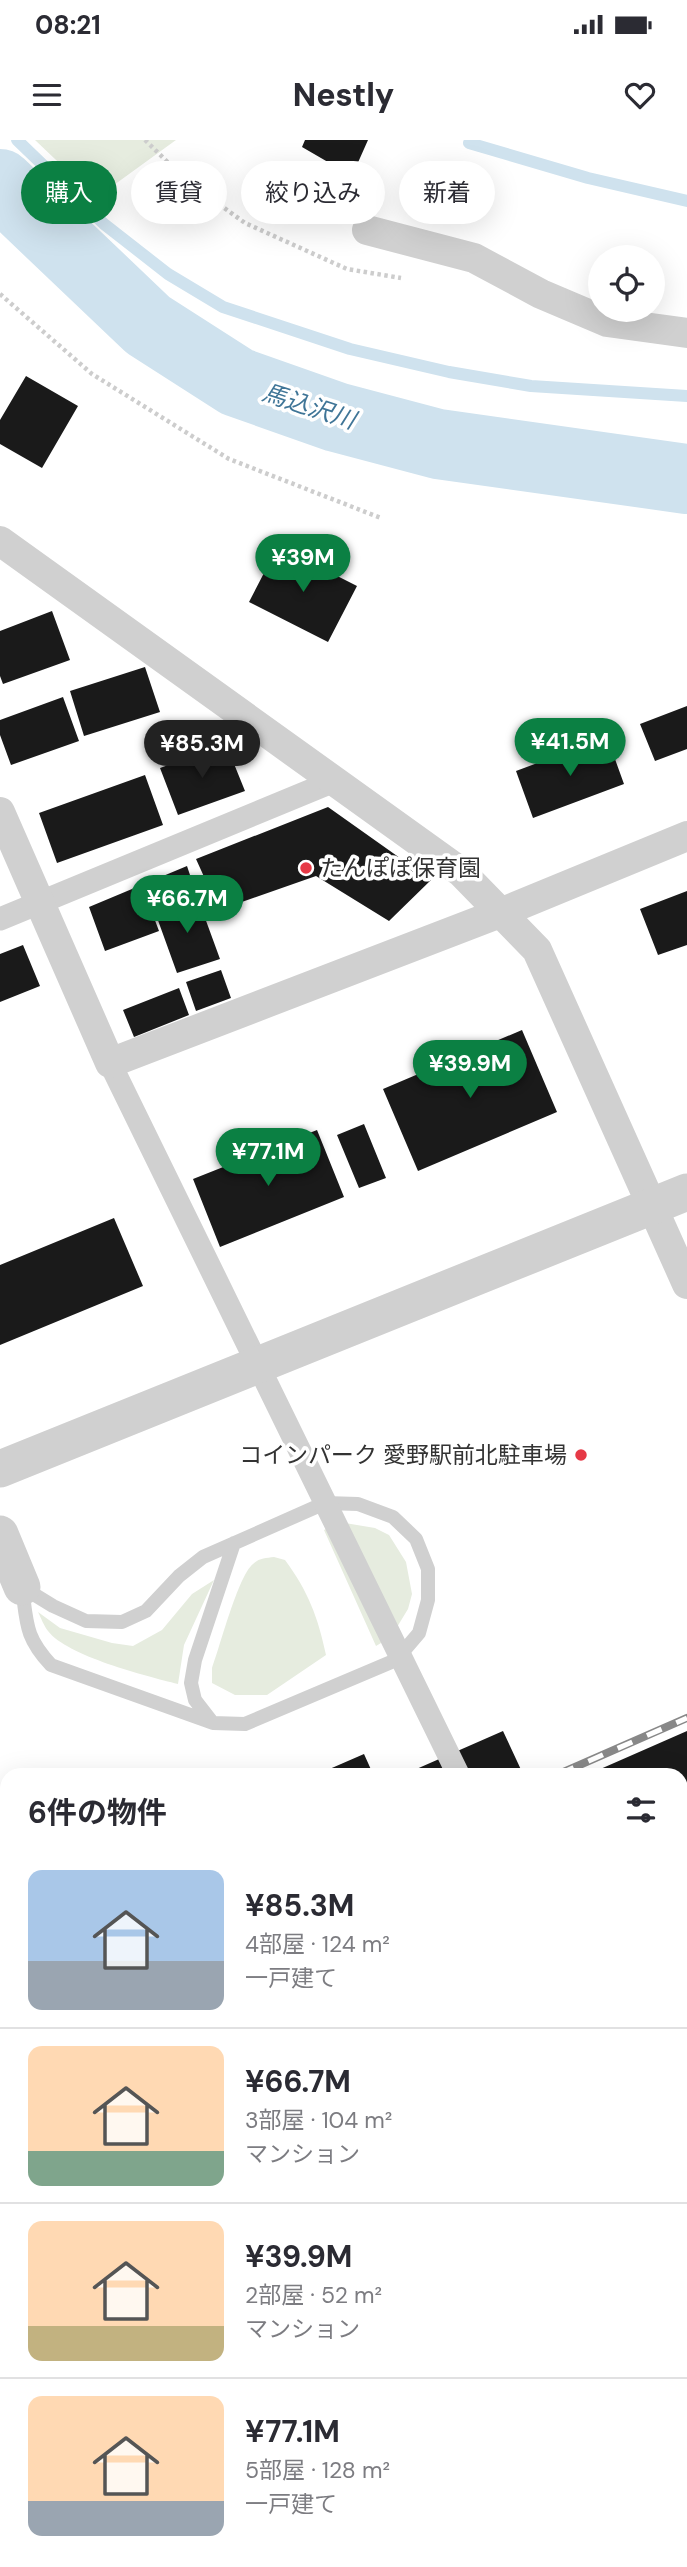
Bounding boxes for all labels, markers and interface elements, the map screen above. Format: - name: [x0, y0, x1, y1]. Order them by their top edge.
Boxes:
- text: 08:21: [35, 8, 101, 42]
- text: Nestly: [293, 74, 394, 116]
- icon: menu: [28, 76, 66, 114]
- icon: heart: [621, 76, 659, 114]
- chip: 購入: [21, 161, 117, 224]
- chip: 賃貸: [131, 161, 227, 224]
- chip: 絞り込み: [241, 161, 385, 224]
- chip: 新着: [399, 161, 495, 224]
- map controls: [588, 245, 665, 322]
- button: locate: [588, 245, 665, 322]
- water label: 馬込沢川: [259, 376, 362, 437]
- pin: ¥39M: [262, 534, 344, 594]
- text: ¥39M: [271, 542, 335, 572]
- pin: ¥41.5M: [513, 718, 627, 778]
- pin: ¥85.3M: [145, 720, 259, 780]
- text: ¥41.5M: [531, 726, 609, 756]
- text: ¥85.3M: [160, 728, 244, 758]
- place label: たんぽぽ保育園: [320, 853, 481, 883]
- marker: たんぽぽ保育園: [298, 860, 314, 876]
- pin: ¥66.7M: [130, 876, 244, 935]
- text: ¥66.7M: [146, 883, 228, 913]
- pin: ¥39.9M: [413, 1040, 527, 1100]
- text: ¥39.9M: [429, 1048, 511, 1078]
- pin: ¥77.1M: [211, 1128, 325, 1188]
- text: ¥77.1M: [232, 1136, 304, 1166]
- place label: コインパーク 愛野駅前北駐車場: [239, 1440, 567, 1470]
- marker: コインパーク 愛野駅前北駐車場: [573, 1447, 589, 1463]
- icon: filters: [622, 1791, 660, 1829]
- text: 6件の物件: [28, 1793, 167, 1832]
- text: ¥85.3M: [245, 1886, 354, 1925]
- icon: home: [84, 1898, 168, 1982]
- text: 4部屋 · 124 m²: [245, 1929, 390, 1959]
- text: 一戸建て: [245, 1963, 337, 1993]
- text: ¥66.7M: [245, 2062, 351, 2101]
- icon: home: [84, 2074, 168, 2158]
- text: 3部屋 · 104 m²: [245, 2105, 392, 2135]
- text: マンション: [245, 2139, 360, 2169]
- text: ¥39.9M: [245, 2237, 352, 2276]
- icon: home: [84, 2249, 168, 2333]
- text: 2部屋 · 52 m²: [245, 2280, 382, 2310]
- text: マンション: [245, 2314, 360, 2344]
- text: ¥77.1M: [245, 2412, 340, 2451]
- icon: home: [84, 2424, 168, 2508]
- text: 5部屋 · 128 m²: [245, 2455, 390, 2485]
- text: 一戸建て: [245, 2489, 337, 2519]

